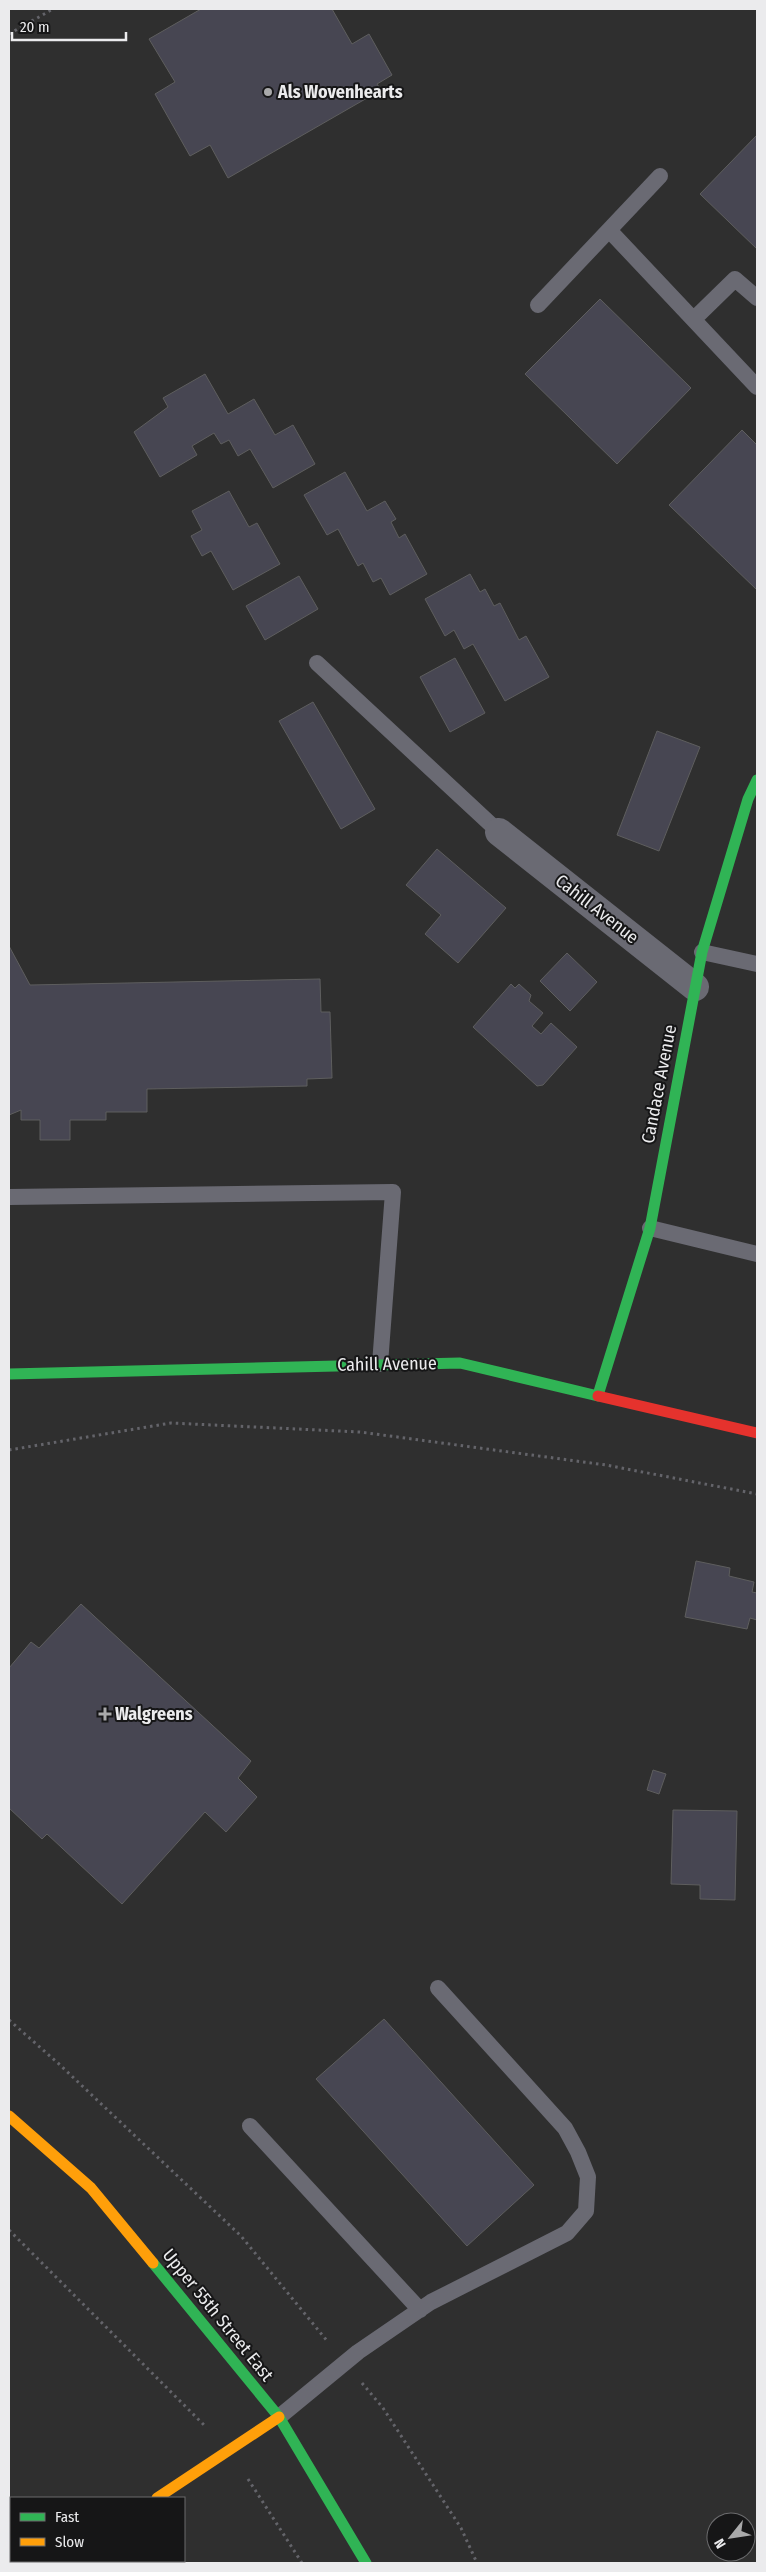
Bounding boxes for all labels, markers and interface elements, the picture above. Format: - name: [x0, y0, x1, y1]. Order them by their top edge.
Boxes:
- scale bar: [12, 10, 126, 42]
- text: 20 m: [20, 18, 50, 36]
- place label: Als Wovenhearts: [277, 81, 403, 103]
- marker: Als Wovenhearts: [262, 86, 274, 98]
- street label: Cahill Avenue: [551, 870, 643, 948]
- street label: Candace Avenue: [637, 1023, 681, 1145]
- street label: Cahill Avenue: [337, 1352, 437, 1376]
- place label: Walgreens: [115, 1703, 193, 1725]
- marker: Walgreens: [99, 1708, 111, 1720]
- street label: Upper 55th Street East: [158, 2244, 278, 2386]
- legend: [10, 2497, 185, 2562]
- text: Fast: [55, 2508, 79, 2526]
- north arrow: [706, 2512, 756, 2562]
- text: Slow: [55, 2533, 84, 2551]
- text: N: [711, 2535, 730, 2551]

